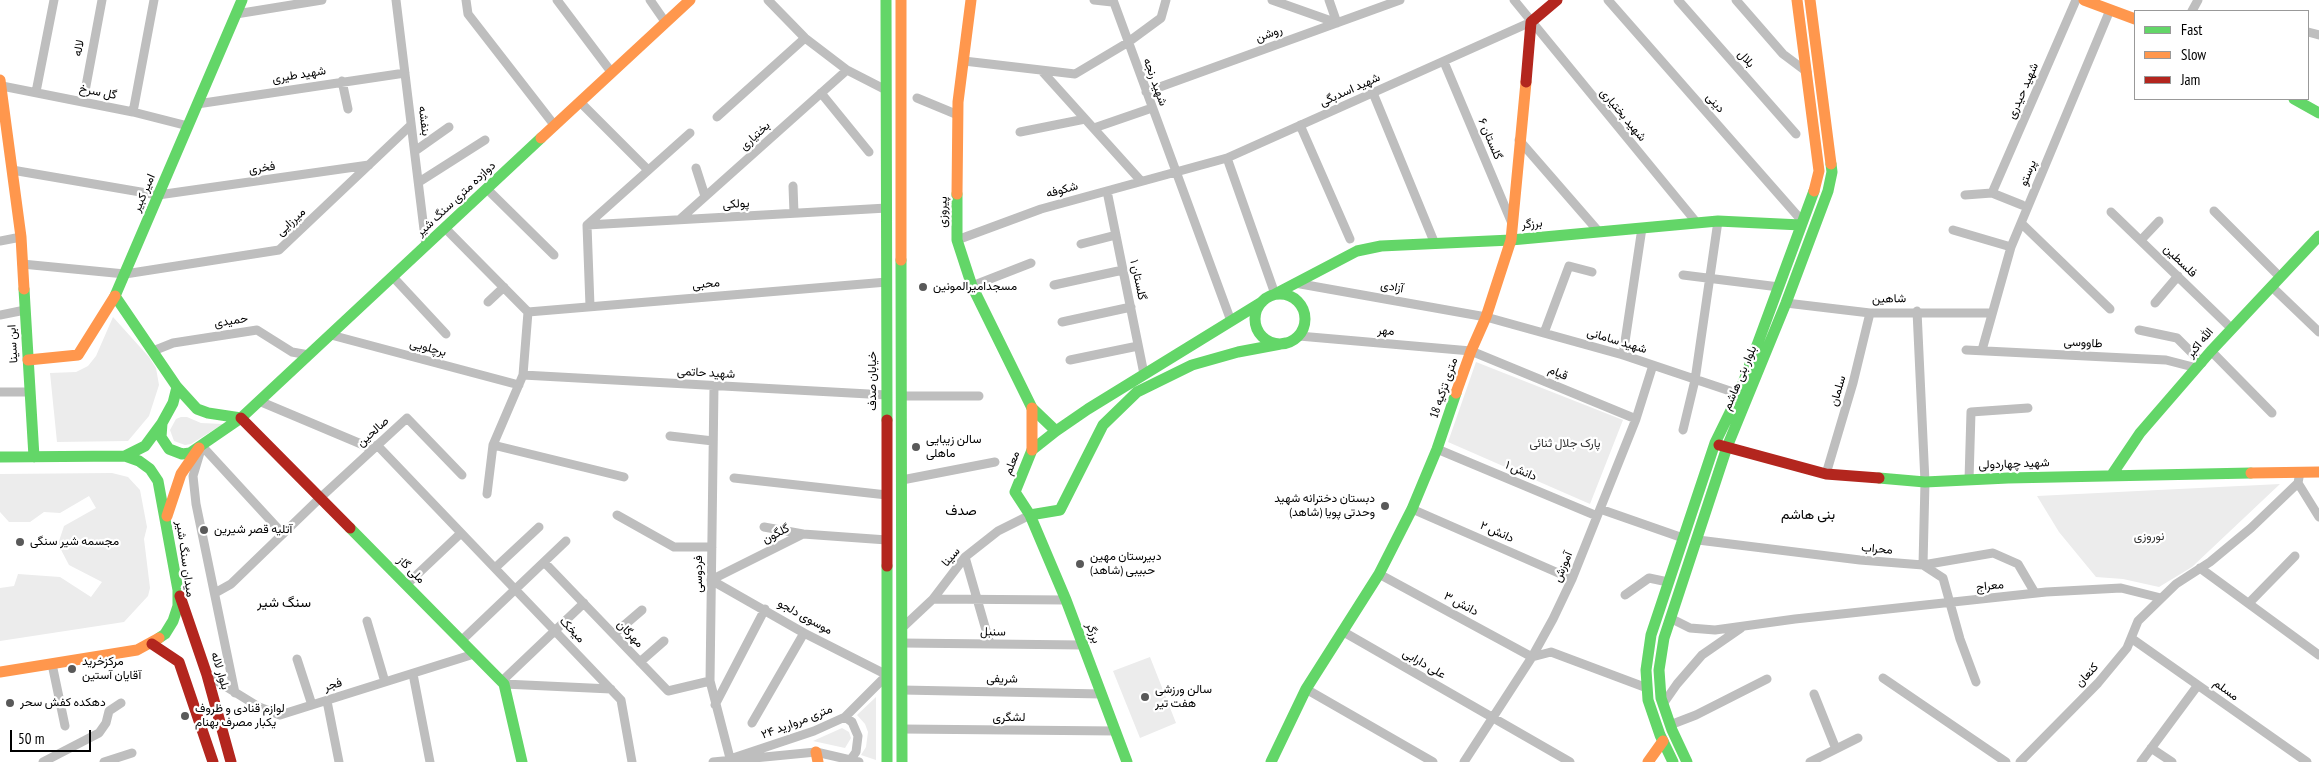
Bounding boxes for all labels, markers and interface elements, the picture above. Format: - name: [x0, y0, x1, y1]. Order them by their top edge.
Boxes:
- legend: [2134, 10, 2309, 100]
- text: Fast: [2181, 20, 2202, 39]
- street label: روشن: [1254, 23, 1284, 45]
- street label: لاله: [70, 39, 88, 57]
- text: Slow: [2181, 45, 2206, 64]
- street label: بلال: [1735, 47, 1757, 71]
- street label: شهید رنجه: [1140, 56, 1170, 108]
- street label: شهید حیدری: [2004, 61, 2042, 121]
- street label: شهید طیری: [271, 64, 327, 86]
- street label: شهید اسدبگی: [1317, 70, 1383, 110]
- text: Jam: [2181, 70, 2200, 89]
- street label: گل سرخ: [78, 81, 118, 103]
- street label: شهید بختیاری: [1597, 86, 1649, 144]
- street label: دینی: [1703, 90, 1727, 116]
- street label: بنفشه: [415, 105, 433, 137]
- street label: گلستان ۶: [1475, 116, 1505, 162]
- street label: بختیاری: [737, 119, 773, 153]
- street label: دوازده متری سنگ شیر: [413, 158, 499, 240]
- street label: پرستو: [2016, 158, 2040, 188]
- street label: فخری: [248, 159, 276, 177]
- street label: امیر کبیر: [130, 172, 158, 214]
- street label: شکوفه: [1044, 179, 1080, 201]
- street label: پولکی: [722, 196, 750, 212]
- street label: پیروزی: [936, 196, 950, 228]
- street label: میرزایی: [273, 205, 309, 239]
- street label: برزگر: [1521, 216, 1543, 232]
- street label: فلسطین: [2160, 242, 2200, 280]
- street label: گلستان ۱: [1127, 258, 1149, 302]
- street label: محبی: [692, 276, 720, 292]
- street label: آزادی: [1379, 278, 1405, 296]
- place label: مسجدامیرالمونین: [933, 280, 1017, 294]
- marker: مسجدامیرالمونین: [917, 281, 929, 293]
- street label: شاهین: [1872, 292, 1906, 306]
- street label: حمیدی: [213, 311, 249, 331]
- street label: مهر: [1377, 323, 1395, 339]
- street label: ابن سینا: [5, 324, 21, 364]
- street label: شهید سامانی: [1585, 325, 1649, 357]
- street label: الله اکبر: [2183, 325, 2217, 361]
- street label: طاووسی: [2063, 335, 2103, 351]
- street label: برچلویی: [408, 336, 448, 360]
- street label: بلوار بنی هاشم: [1720, 344, 1760, 412]
- street label: خیابان صدف: [866, 351, 880, 411]
- street label: 18 متری تزکیه: [1427, 356, 1461, 420]
- street label: قیام: [1546, 362, 1570, 384]
- street label: شهید حاتمی: [676, 364, 736, 382]
- street label: سلمان: [1827, 374, 1849, 408]
- street label: صالحین: [354, 414, 392, 450]
- place label: سالن زیبایی ماهلی: [926, 433, 982, 461]
- park label: پارک جلال ثنائی: [1529, 437, 1601, 451]
- marker: سالن زیبایی ماهلی: [910, 441, 922, 453]
- street label: معلم: [1001, 449, 1023, 477]
- street label: شهید چهاردولی: [1978, 456, 2050, 472]
- street label: دانش ۱: [1503, 458, 1539, 484]
- place label: دبستان دخترانه شهید وحدتی پویا (شاهد): [1274, 492, 1375, 520]
- marker: دبستان دخترانه شهید وحدتی پویا (شاهد): [1379, 500, 1391, 512]
- district label: صدف: [945, 503, 977, 519]
- district label: بنی هاشم: [1781, 507, 1835, 523]
- street label: دانش ۲: [1478, 518, 1516, 546]
- street label: میدان سنگ شیر: [173, 520, 197, 598]
- street label: گلگون: [760, 521, 792, 547]
- place label: آتلیه قصر شیرین: [214, 523, 292, 537]
- marker: آتلیه قصر شیرین: [198, 524, 210, 536]
- park label: نوروزی: [2134, 530, 2164, 544]
- place label: مجسمه شیر سنگی: [30, 535, 119, 549]
- marker: مجسمه شیر سنگی: [14, 536, 26, 548]
- street label: محراب: [1861, 540, 1893, 558]
- street label: سینا: [939, 544, 963, 570]
- place label: دبیرستان مهین حبیبی (شاهد): [1090, 550, 1161, 578]
- street label: آموزش: [1550, 550, 1576, 584]
- street label: ملی گاز: [394, 553, 428, 587]
- street label: فردوسی: [692, 555, 706, 593]
- marker: دبیرستان مهین حبیبی (شاهد): [1074, 558, 1086, 570]
- street label: معراج: [1975, 577, 2005, 595]
- street label: دانش ۳: [1441, 589, 1481, 619]
- district label: سنگ شیر: [257, 595, 311, 611]
- street label: موسوی دلجو: [775, 596, 835, 638]
- street label: میخک: [556, 614, 588, 646]
- street label: مهرگان: [614, 617, 646, 651]
- street label: برزگر: [1083, 621, 1103, 645]
- street label: سنبل: [980, 625, 1006, 639]
- street label: علی دارابی: [1400, 646, 1448, 682]
- street label: بلوار لاله: [207, 650, 233, 692]
- place label: مرکزخرید آقایان آستین: [82, 655, 141, 683]
- street label: کنعان: [2072, 660, 2102, 690]
- marker: مرکزخرید آقایان آستین: [66, 663, 78, 675]
- street label: شریفی: [986, 672, 1018, 686]
- street label: فجر: [322, 675, 344, 695]
- street label: مسلم: [2210, 676, 2242, 704]
- place label: سالن ورزشی هفت تیر: [1155, 683, 1212, 711]
- marker: سالن ورزشی هفت تیر: [1139, 691, 1151, 703]
- place label: دهکده کفش سحر: [20, 696, 106, 710]
- marker: دهکده کفش سحر: [4, 697, 16, 709]
- place label: لوازم قنادی و ظروف یکبار مصرف بهنام: [195, 702, 285, 730]
- street label: ۲۴ متری مروارید: [759, 702, 835, 742]
- marker: لوازم قنادی و ظروف یکبار مصرف بهنام: [179, 710, 191, 722]
- street label: لشگری: [993, 711, 1025, 725]
- scale bar: [12, 720, 94, 752]
- text: 50 m: [18, 729, 44, 748]

